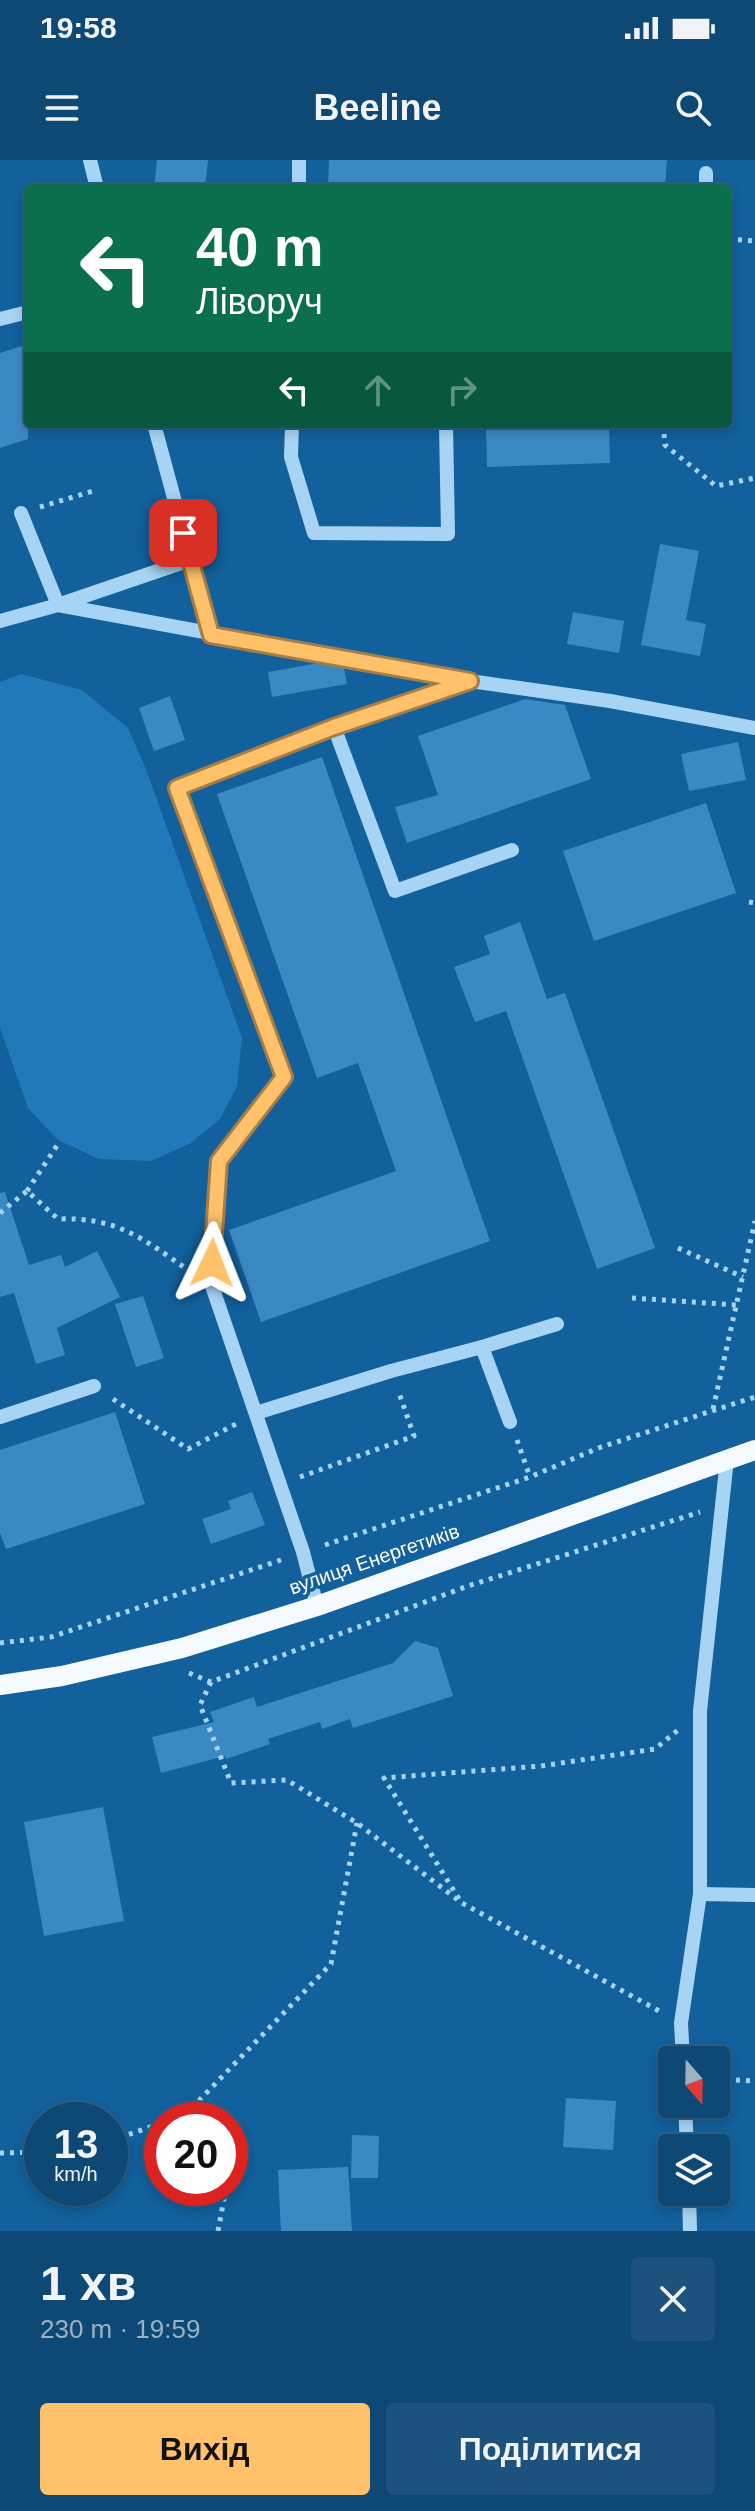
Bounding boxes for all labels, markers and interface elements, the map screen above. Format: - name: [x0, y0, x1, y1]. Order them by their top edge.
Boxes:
- text: 19:58: [40, 11, 117, 44]
- icon: menu: [40, 86, 84, 130]
- icon: search: [671, 86, 715, 130]
- text: Beeline: [313, 87, 442, 128]
- text: 40 m: [196, 215, 324, 278]
- icon: left: [64, 216, 168, 320]
- text: Ліворуч: [196, 281, 323, 322]
- icon: left: [272, 368, 316, 412]
- icon: ahead: [356, 368, 400, 412]
- icon: right: [440, 368, 484, 412]
- pin: [149, 499, 217, 567]
- icon: arrive: [161, 511, 205, 555]
- position arrow: [170, 1221, 254, 1305]
- street label: вулиця Енергетиків: [286, 1520, 462, 1598]
- north arrow: [658, 2046, 730, 2118]
- map controls: [658, 2046, 730, 2206]
- speed limit sign: 20: [144, 2102, 248, 2206]
- text: 13: [54, 2122, 98, 2166]
- button: layers: [658, 2134, 730, 2206]
- text: km/h: [54, 2163, 98, 2185]
- text: 1 хв: [40, 2257, 136, 2310]
- button: close: [631, 2257, 715, 2341]
- text: 230 m · 19:59: [40, 2314, 200, 2344]
- button: Вихід: [40, 2403, 370, 2495]
- button: Поділитися: [386, 2403, 715, 2495]

